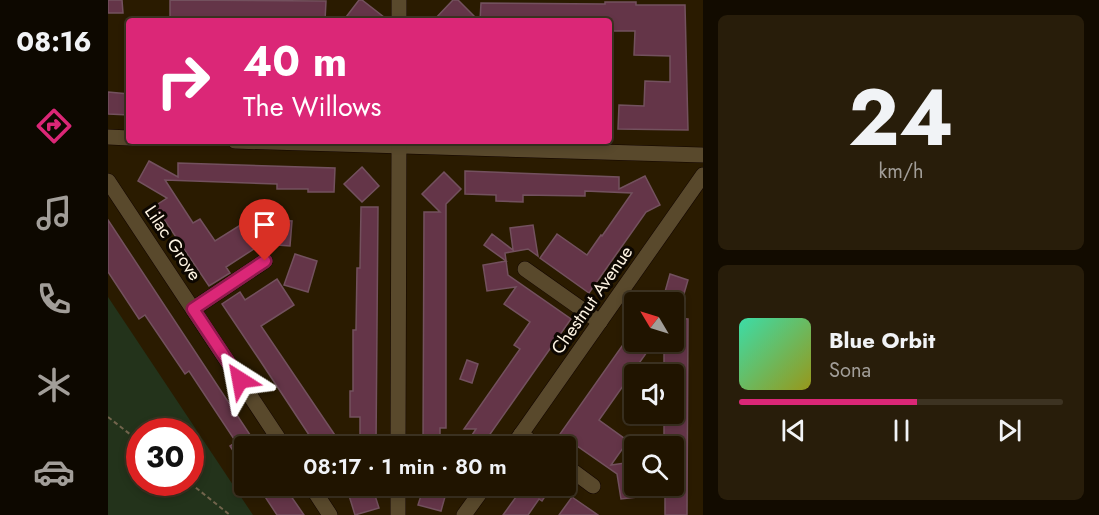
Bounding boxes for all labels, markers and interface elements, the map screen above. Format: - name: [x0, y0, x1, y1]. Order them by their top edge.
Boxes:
- text: 08:16: [16, 22, 92, 61]
- text: 40 m: [243, 31, 347, 92]
- icon: right: [144, 42, 222, 120]
- text: 24: [848, 62, 954, 174]
- text: The Willows: [243, 87, 381, 126]
- icon: directions: [33, 105, 75, 147]
- text: km/h: [878, 157, 924, 186]
- icon: music: [33, 192, 75, 234]
- pin: [239, 199, 290, 261]
- street label: Lilac Grove: [138, 200, 208, 286]
- icon: arrive: [248, 208, 281, 241]
- street label: Chestnut Avenue: [545, 240, 639, 360]
- icon: phone: [33, 278, 75, 320]
- north arrow: [624, 292, 684, 352]
- map controls: [624, 292, 684, 496]
- text: Blue Orbit: [829, 324, 935, 356]
- position arrow: [208, 348, 272, 412]
- text: Sona: [829, 356, 871, 385]
- icon: climate: [33, 364, 75, 406]
- button: sound: [624, 364, 684, 424]
- icon: previous: [777, 414, 810, 447]
- icon: pause: [885, 414, 918, 447]
- icon: next: [993, 414, 1026, 447]
- speed limit sign: 30: [126, 418, 204, 496]
- button: search: [624, 436, 684, 496]
- text: 08:17 · 1 min · 80 m: [303, 450, 507, 482]
- icon: car: [33, 451, 75, 493]

